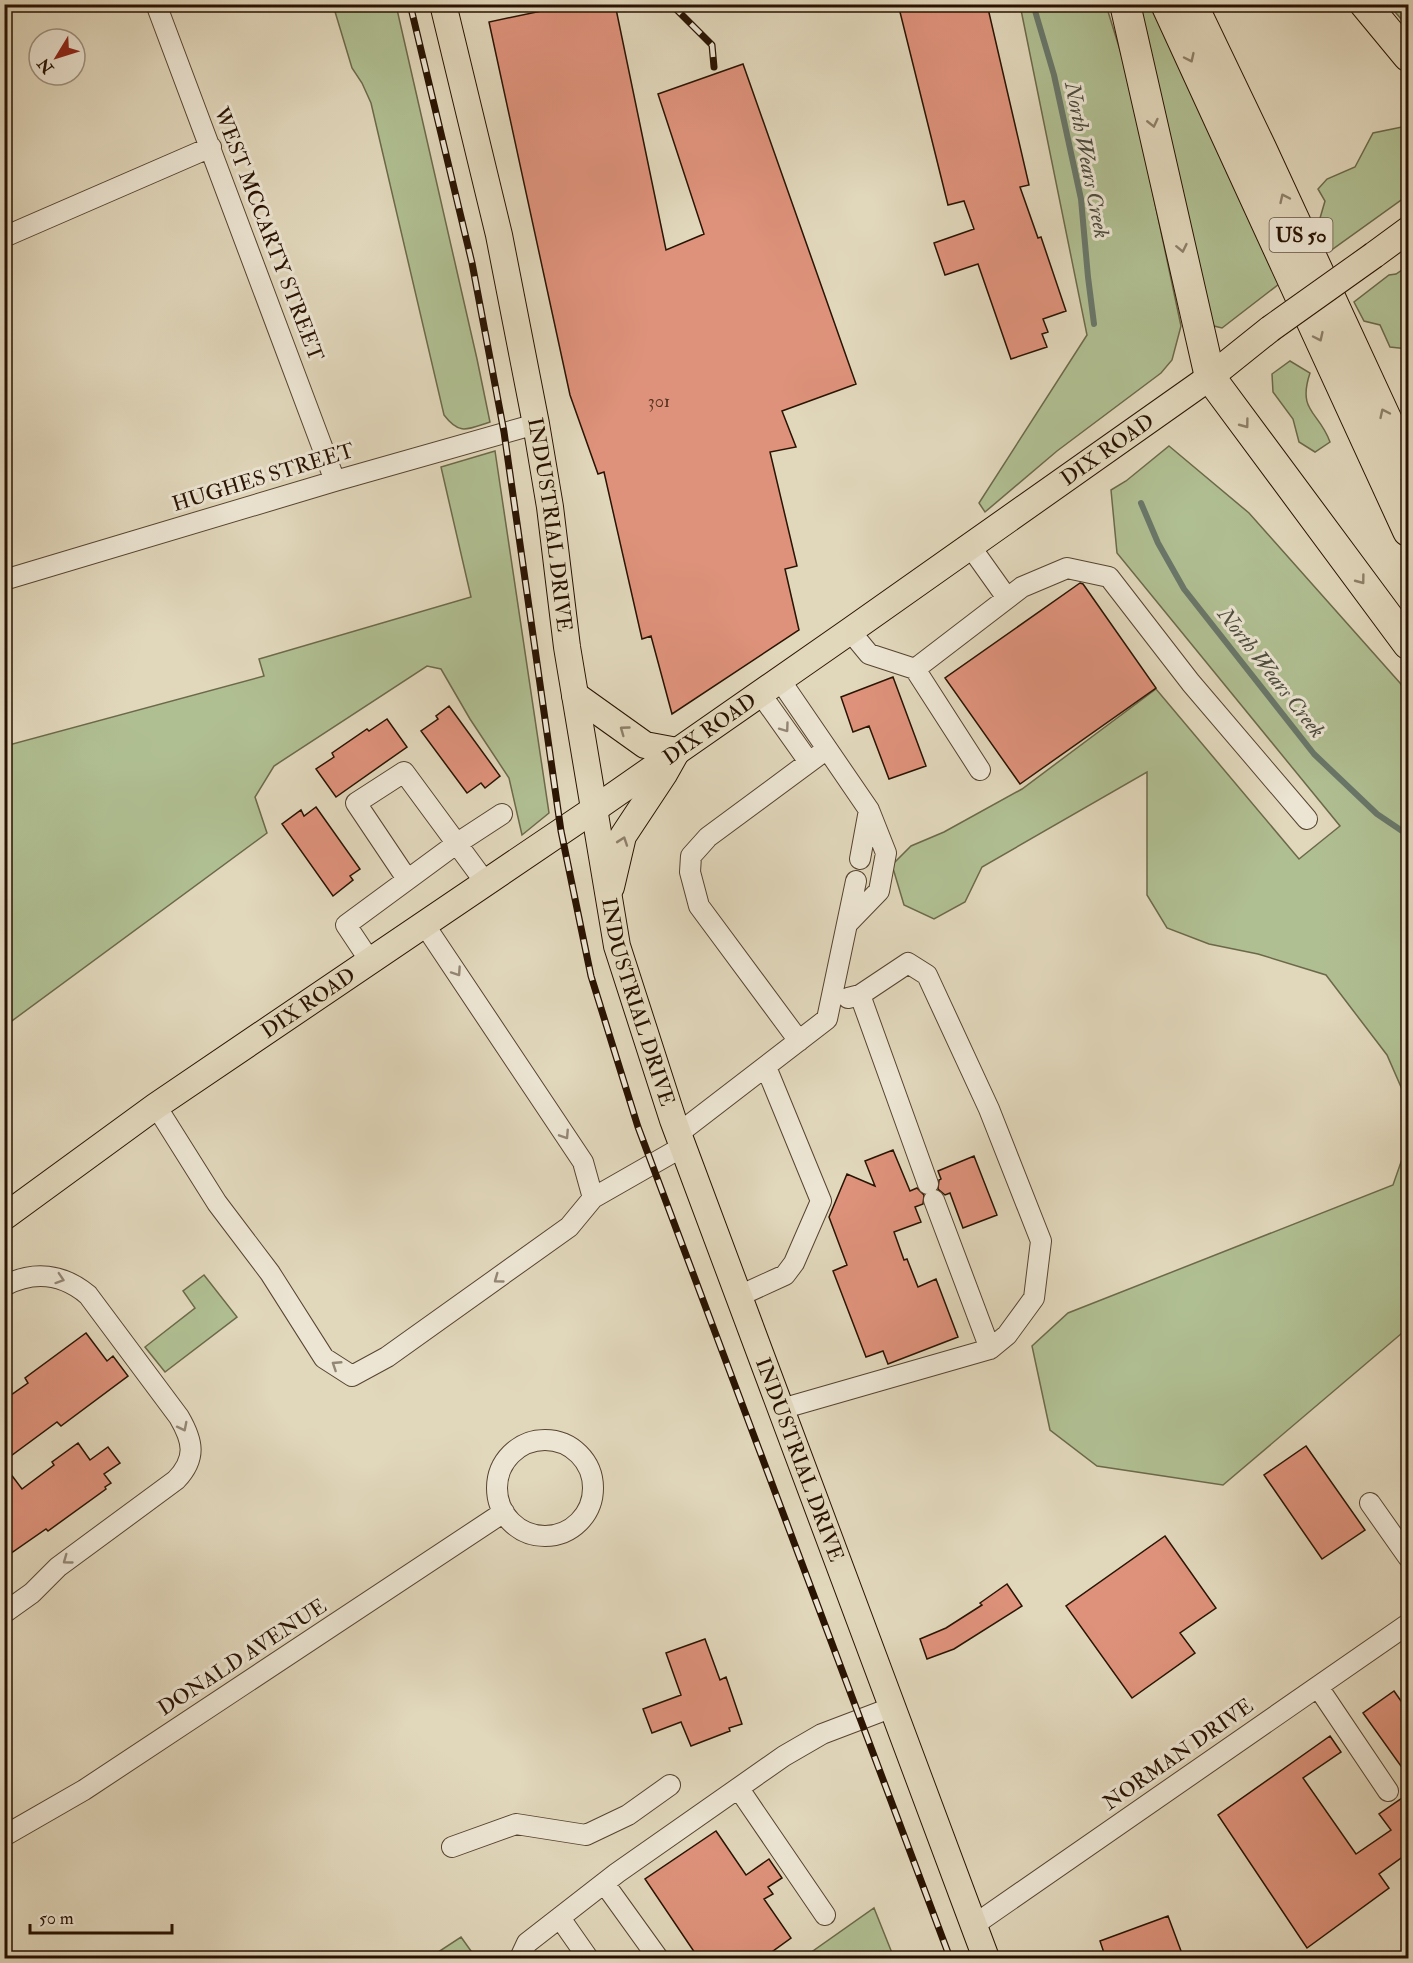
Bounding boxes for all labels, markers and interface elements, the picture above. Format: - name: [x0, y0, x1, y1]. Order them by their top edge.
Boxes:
- north arrow: [27, 27, 87, 87]
- one-way arrow: [1183, 51, 1195, 62]
- text: N: [33, 53, 59, 78]
- water label: North Wears Creek: [1058, 79, 1116, 241]
- street label: WEST MCCARTY STREET: [207, 102, 330, 365]
- one-way arrow: [1146, 118, 1159, 128]
- one-way arrow: [1280, 194, 1292, 205]
- road number: US 50: [1270, 218, 1332, 252]
- one-way arrow: [1175, 243, 1188, 253]
- one-way arrow: [1311, 331, 1323, 342]
- house number: 301: [648, 390, 670, 413]
- street label: DIX ROAD: [1056, 408, 1159, 492]
- one-way arrow: [1379, 409, 1391, 420]
- street label: INDUSTRIAL DRIVE: [521, 415, 578, 633]
- one-way arrow: [1238, 417, 1249, 428]
- street label: HUGHES STREET: [169, 437, 358, 518]
- one-way arrow: [1354, 574, 1365, 585]
- water label: North Wears Creek: [1211, 601, 1331, 744]
- street label: DIX ROAD: [658, 687, 762, 771]
- one-way arrow: [778, 721, 789, 732]
- one-way arrow: [620, 726, 631, 737]
- one-way arrow: [616, 836, 628, 847]
- street label: INDUSTRIAL DRIVE: [595, 896, 681, 1110]
- street label: DIX ROAD: [256, 962, 361, 1045]
- one-way arrow: [450, 966, 461, 977]
- one-way arrow: [558, 1128, 569, 1139]
- one-way arrow: [494, 1271, 505, 1282]
- one-way arrow: [54, 1272, 65, 1285]
- street label: INDUSTRIAL DRIVE: [749, 1354, 850, 1566]
- one-way arrow: [332, 1361, 342, 1373]
- one-way arrow: [176, 1420, 188, 1431]
- one-way arrow: [63, 1553, 74, 1564]
- street label: DONALD AVENUE: [153, 1593, 332, 1722]
- street label: NORMAN DRIVE: [1098, 1692, 1259, 1816]
- scale bar: [30, 1897, 172, 1935]
- text: 50 m: [39, 1907, 74, 1930]

